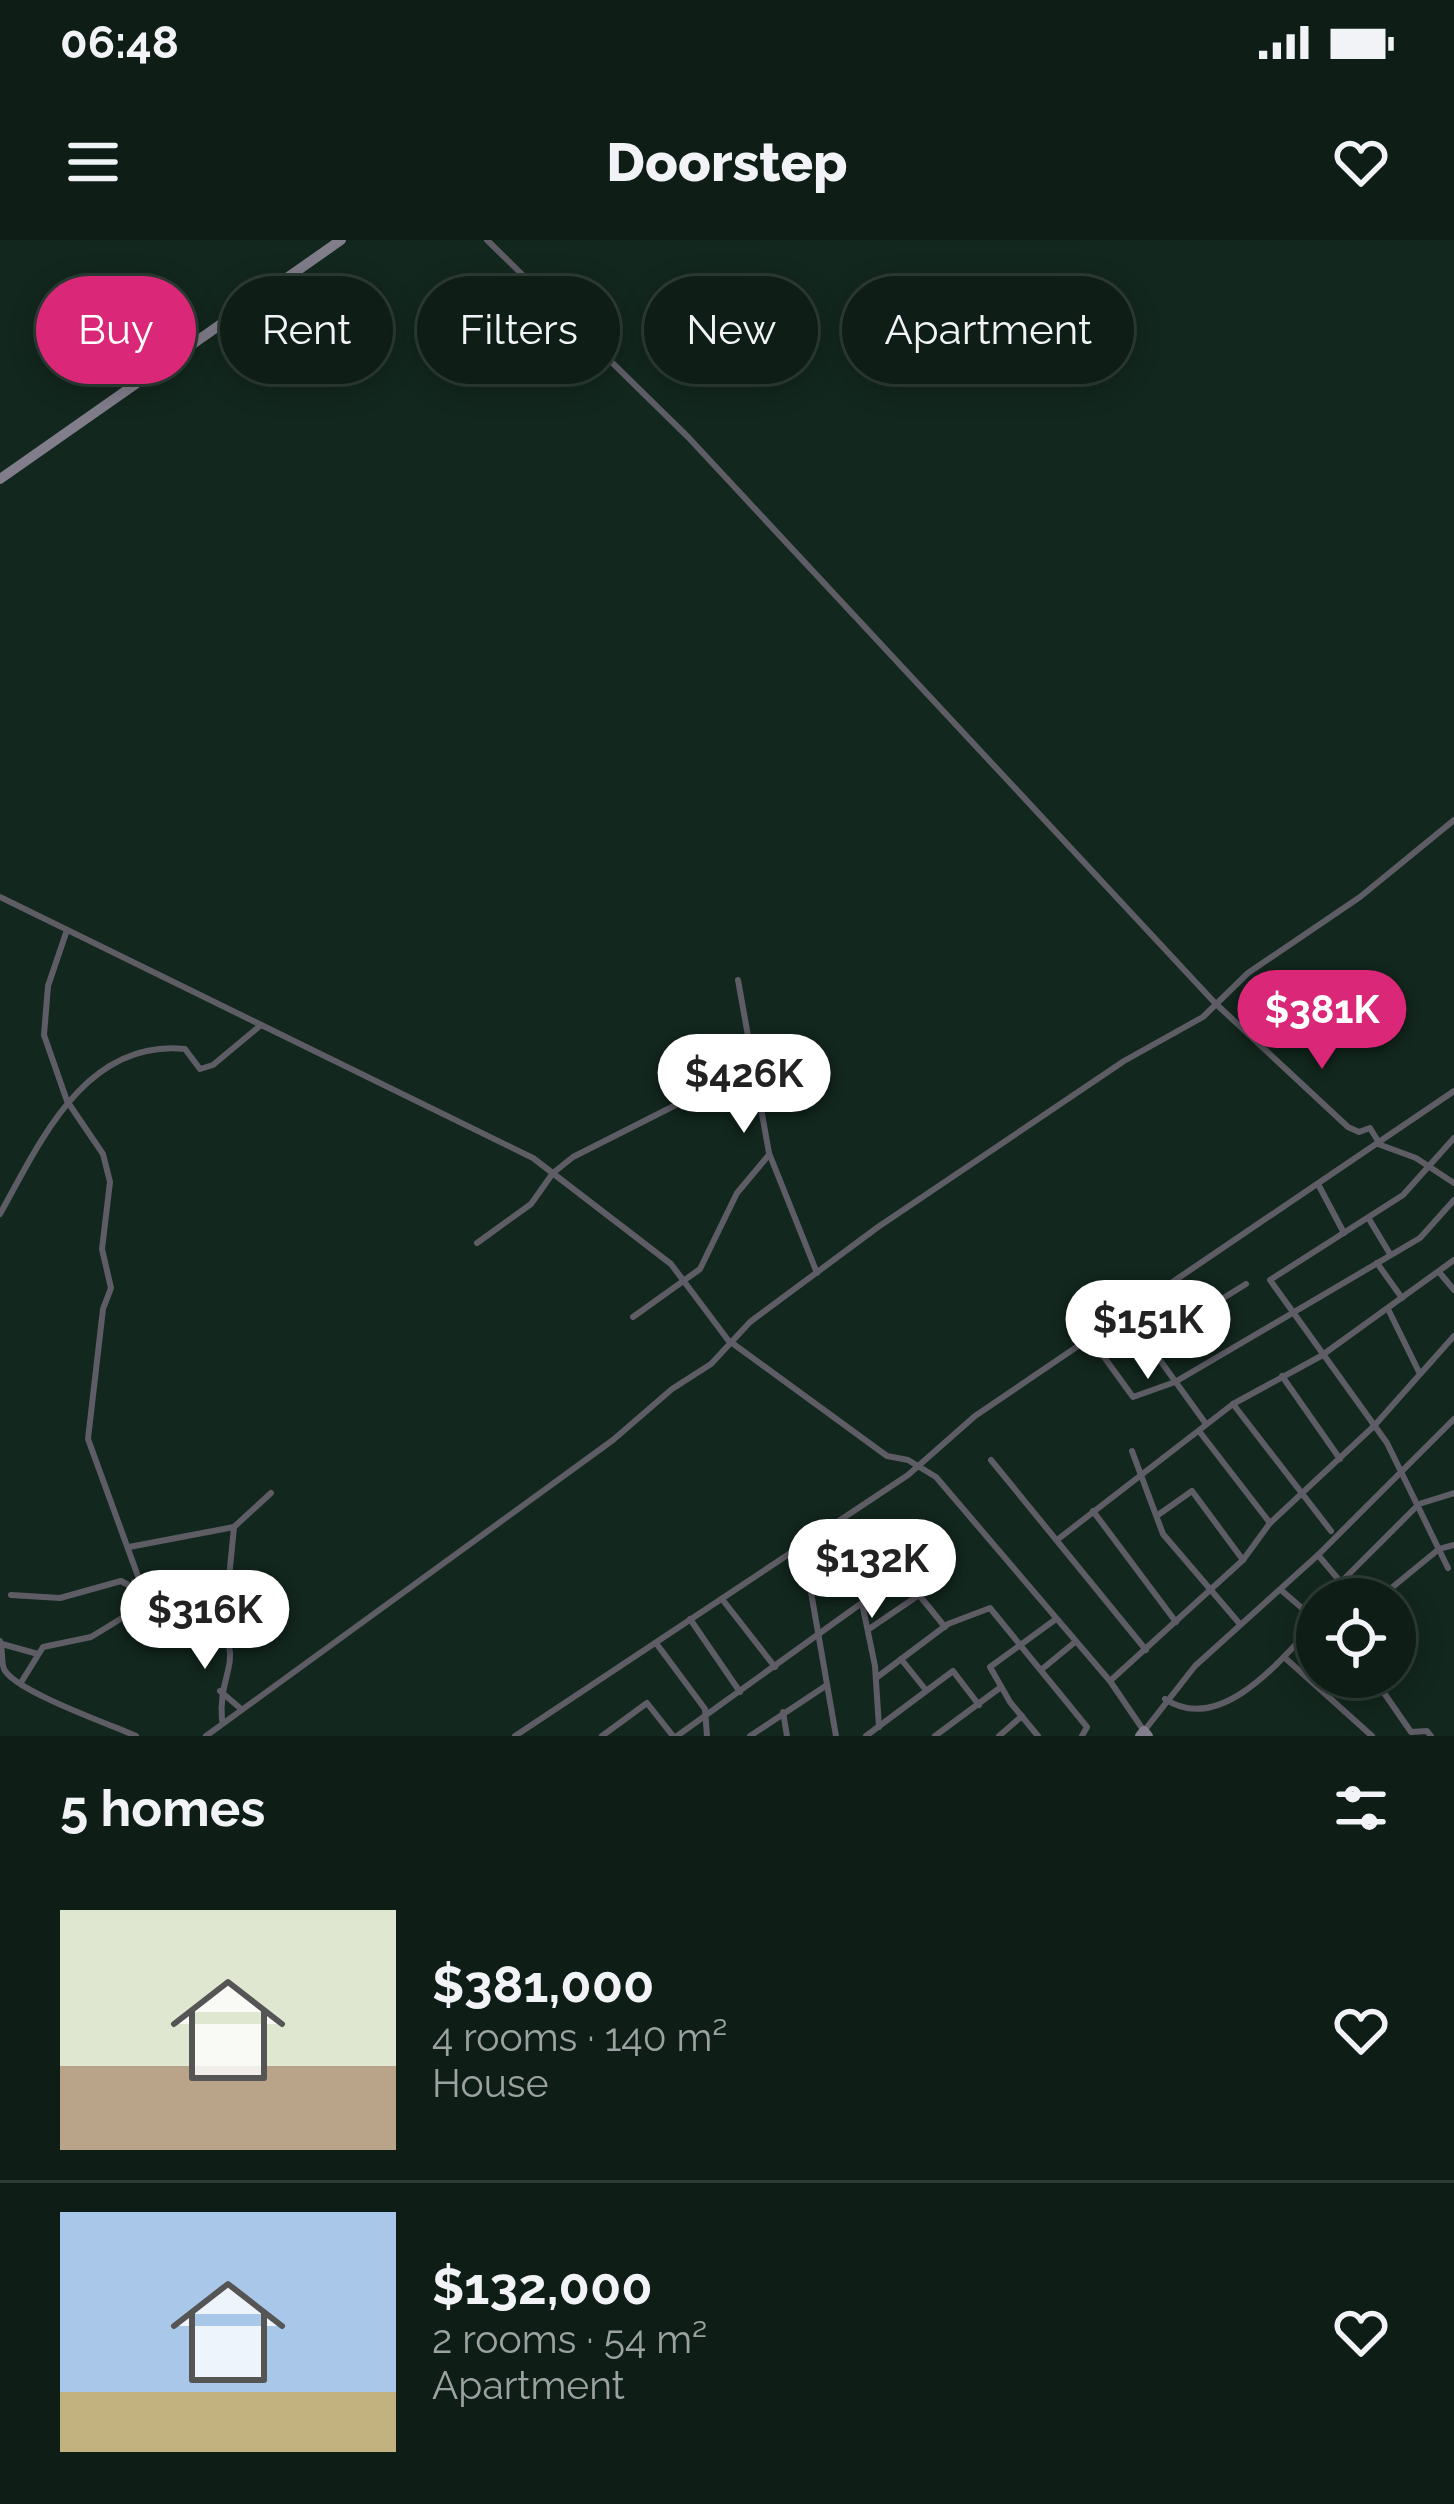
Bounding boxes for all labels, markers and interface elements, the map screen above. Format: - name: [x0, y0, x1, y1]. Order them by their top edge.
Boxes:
- text: 06:48: [60, 16, 179, 69]
- icon: menu: [60, 129, 126, 195]
- icon: heart: [1328, 129, 1394, 195]
- text: Doorstep: [606, 130, 848, 194]
- chip: Buy: [36, 276, 196, 384]
- chip: Rent: [220, 276, 393, 384]
- chip: Filters: [417, 276, 620, 384]
- chip: New: [644, 276, 818, 384]
- chip: Apartment: [842, 276, 1134, 384]
- pin: $381K: [1238, 970, 1406, 1072]
- text: $381K: [1264, 986, 1380, 1032]
- pin: $426K: [660, 1034, 828, 1136]
- text: $426K: [685, 1050, 803, 1096]
- pin: $151K: [1064, 1280, 1232, 1382]
- text: $151K: [1093, 1296, 1203, 1342]
- pin: $132K: [788, 1519, 956, 1621]
- text: $132K: [815, 1535, 929, 1581]
- pin: $316K: [121, 1570, 289, 1672]
- map controls: [1296, 1578, 1416, 1698]
- button: locate: [1296, 1578, 1416, 1698]
- text: $316K: [147, 1586, 263, 1632]
- icon: filters: [1328, 1775, 1394, 1841]
- text: 5 homes: [60, 1778, 265, 1838]
- text: $381,000: [432, 1954, 654, 2014]
- icon: home: [156, 1958, 300, 2102]
- icon: heart: [1328, 1997, 1394, 2063]
- text: 4 rooms · 140 m²: [432, 2014, 727, 2060]
- text: House: [432, 2060, 549, 2106]
- text: $132,000: [432, 2256, 653, 2316]
- icon: home: [156, 2260, 300, 2404]
- icon: heart: [1328, 2299, 1394, 2365]
- text: 2 rooms · 54 m²: [432, 2316, 707, 2362]
- text: Apartment: [432, 2362, 625, 2408]

